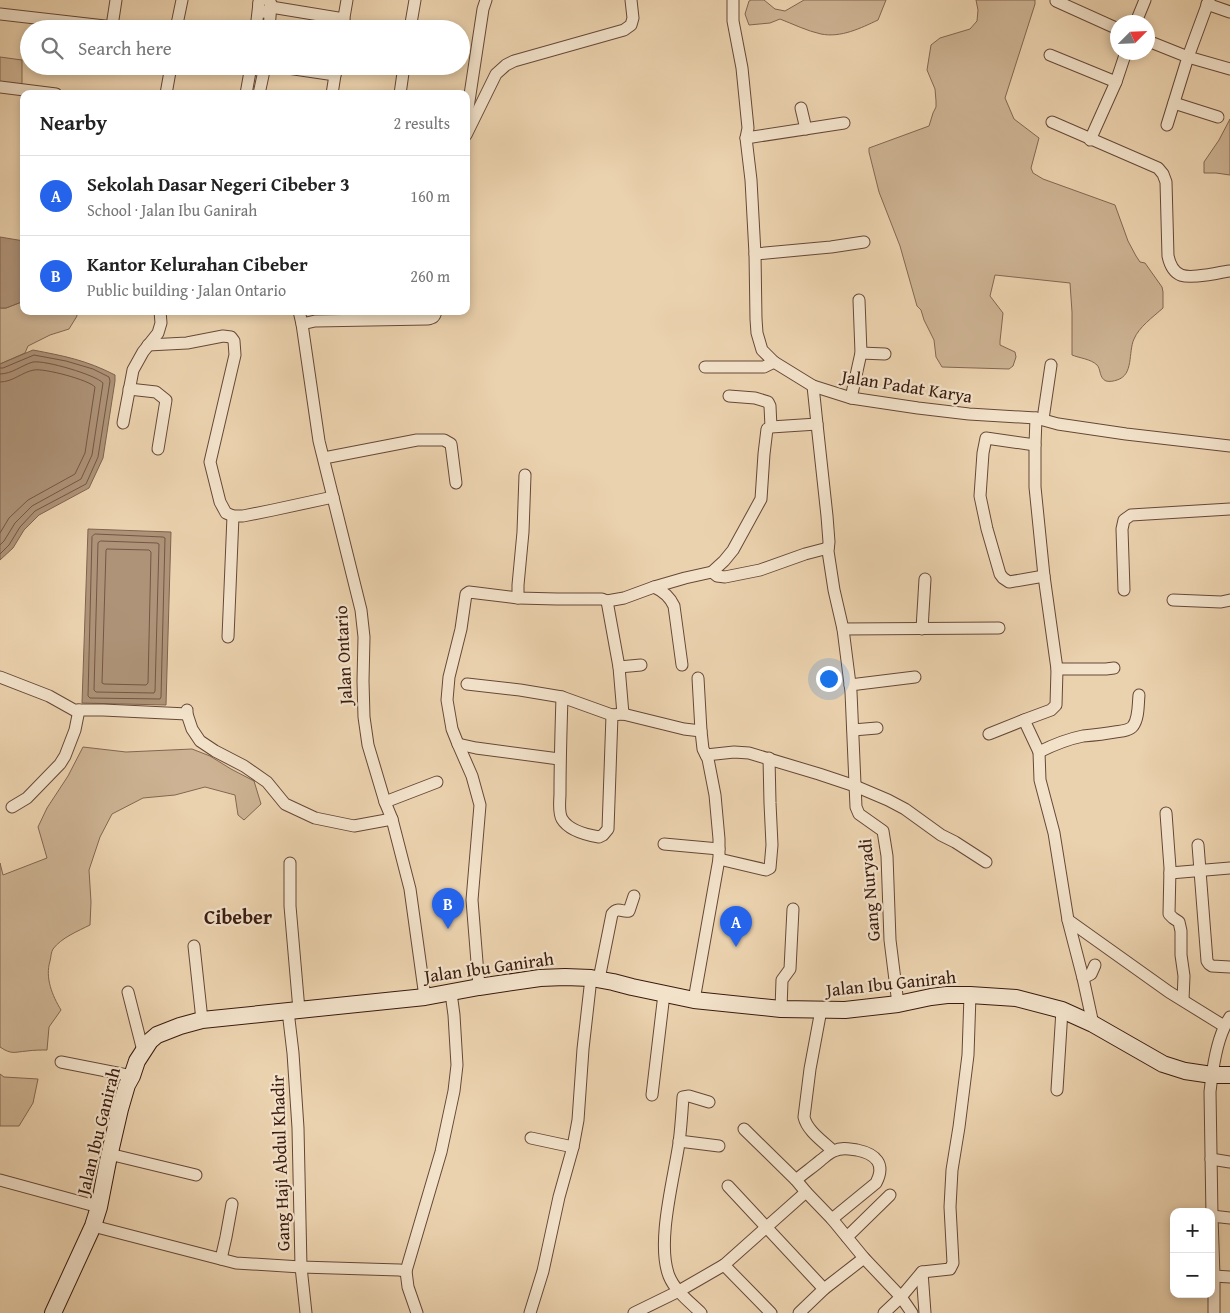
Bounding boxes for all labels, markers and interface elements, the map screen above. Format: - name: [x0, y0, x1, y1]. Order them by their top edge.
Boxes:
- north arrow: [1110, 15, 1155, 60]
- search box: [20, 20, 470, 75]
- icon: search: [38, 34, 66, 62]
- text: Search here: [78, 34, 172, 62]
- text: Nearby: [40, 107, 107, 138]
- text: 2 results: [393, 111, 450, 135]
- text: Sekolah Dasar Negeri Cibeber 3: [87, 170, 350, 198]
- text: A: [51, 184, 61, 208]
- text: 160 m: [410, 184, 450, 208]
- text: School · Jalan Ibu Ganirah: [87, 198, 257, 222]
- text: Kantor Kelurahan Cibeber: [87, 250, 308, 278]
- text: B: [51, 264, 61, 288]
- text: 260 m: [410, 264, 450, 288]
- text: Public building · Jalan Ontario: [87, 278, 286, 302]
- street label: Jalan Padat Karya: [838, 362, 975, 410]
- street label: Jalan Ontario: [327, 605, 359, 707]
- your location: [816, 666, 842, 692]
- street label: Gang Nuryadi: [851, 838, 887, 942]
- pin: B: [432, 888, 464, 929]
- district label: Cibeber: [204, 902, 272, 931]
- pin: A: [720, 906, 752, 947]
- street label: Jalan Ibu Ganirah: [421, 945, 555, 990]
- street label: Jalan Ibu Ganirah: [823, 963, 957, 1003]
- street label: Jalan Ibu Ganirah: [69, 1064, 127, 1200]
- street label: Gang Haji Abdul Khadir: [263, 1074, 297, 1252]
- map controls: [1170, 1208, 1215, 1298]
- button: +: [1170, 1208, 1215, 1253]
- button: −: [1170, 1253, 1215, 1298]

